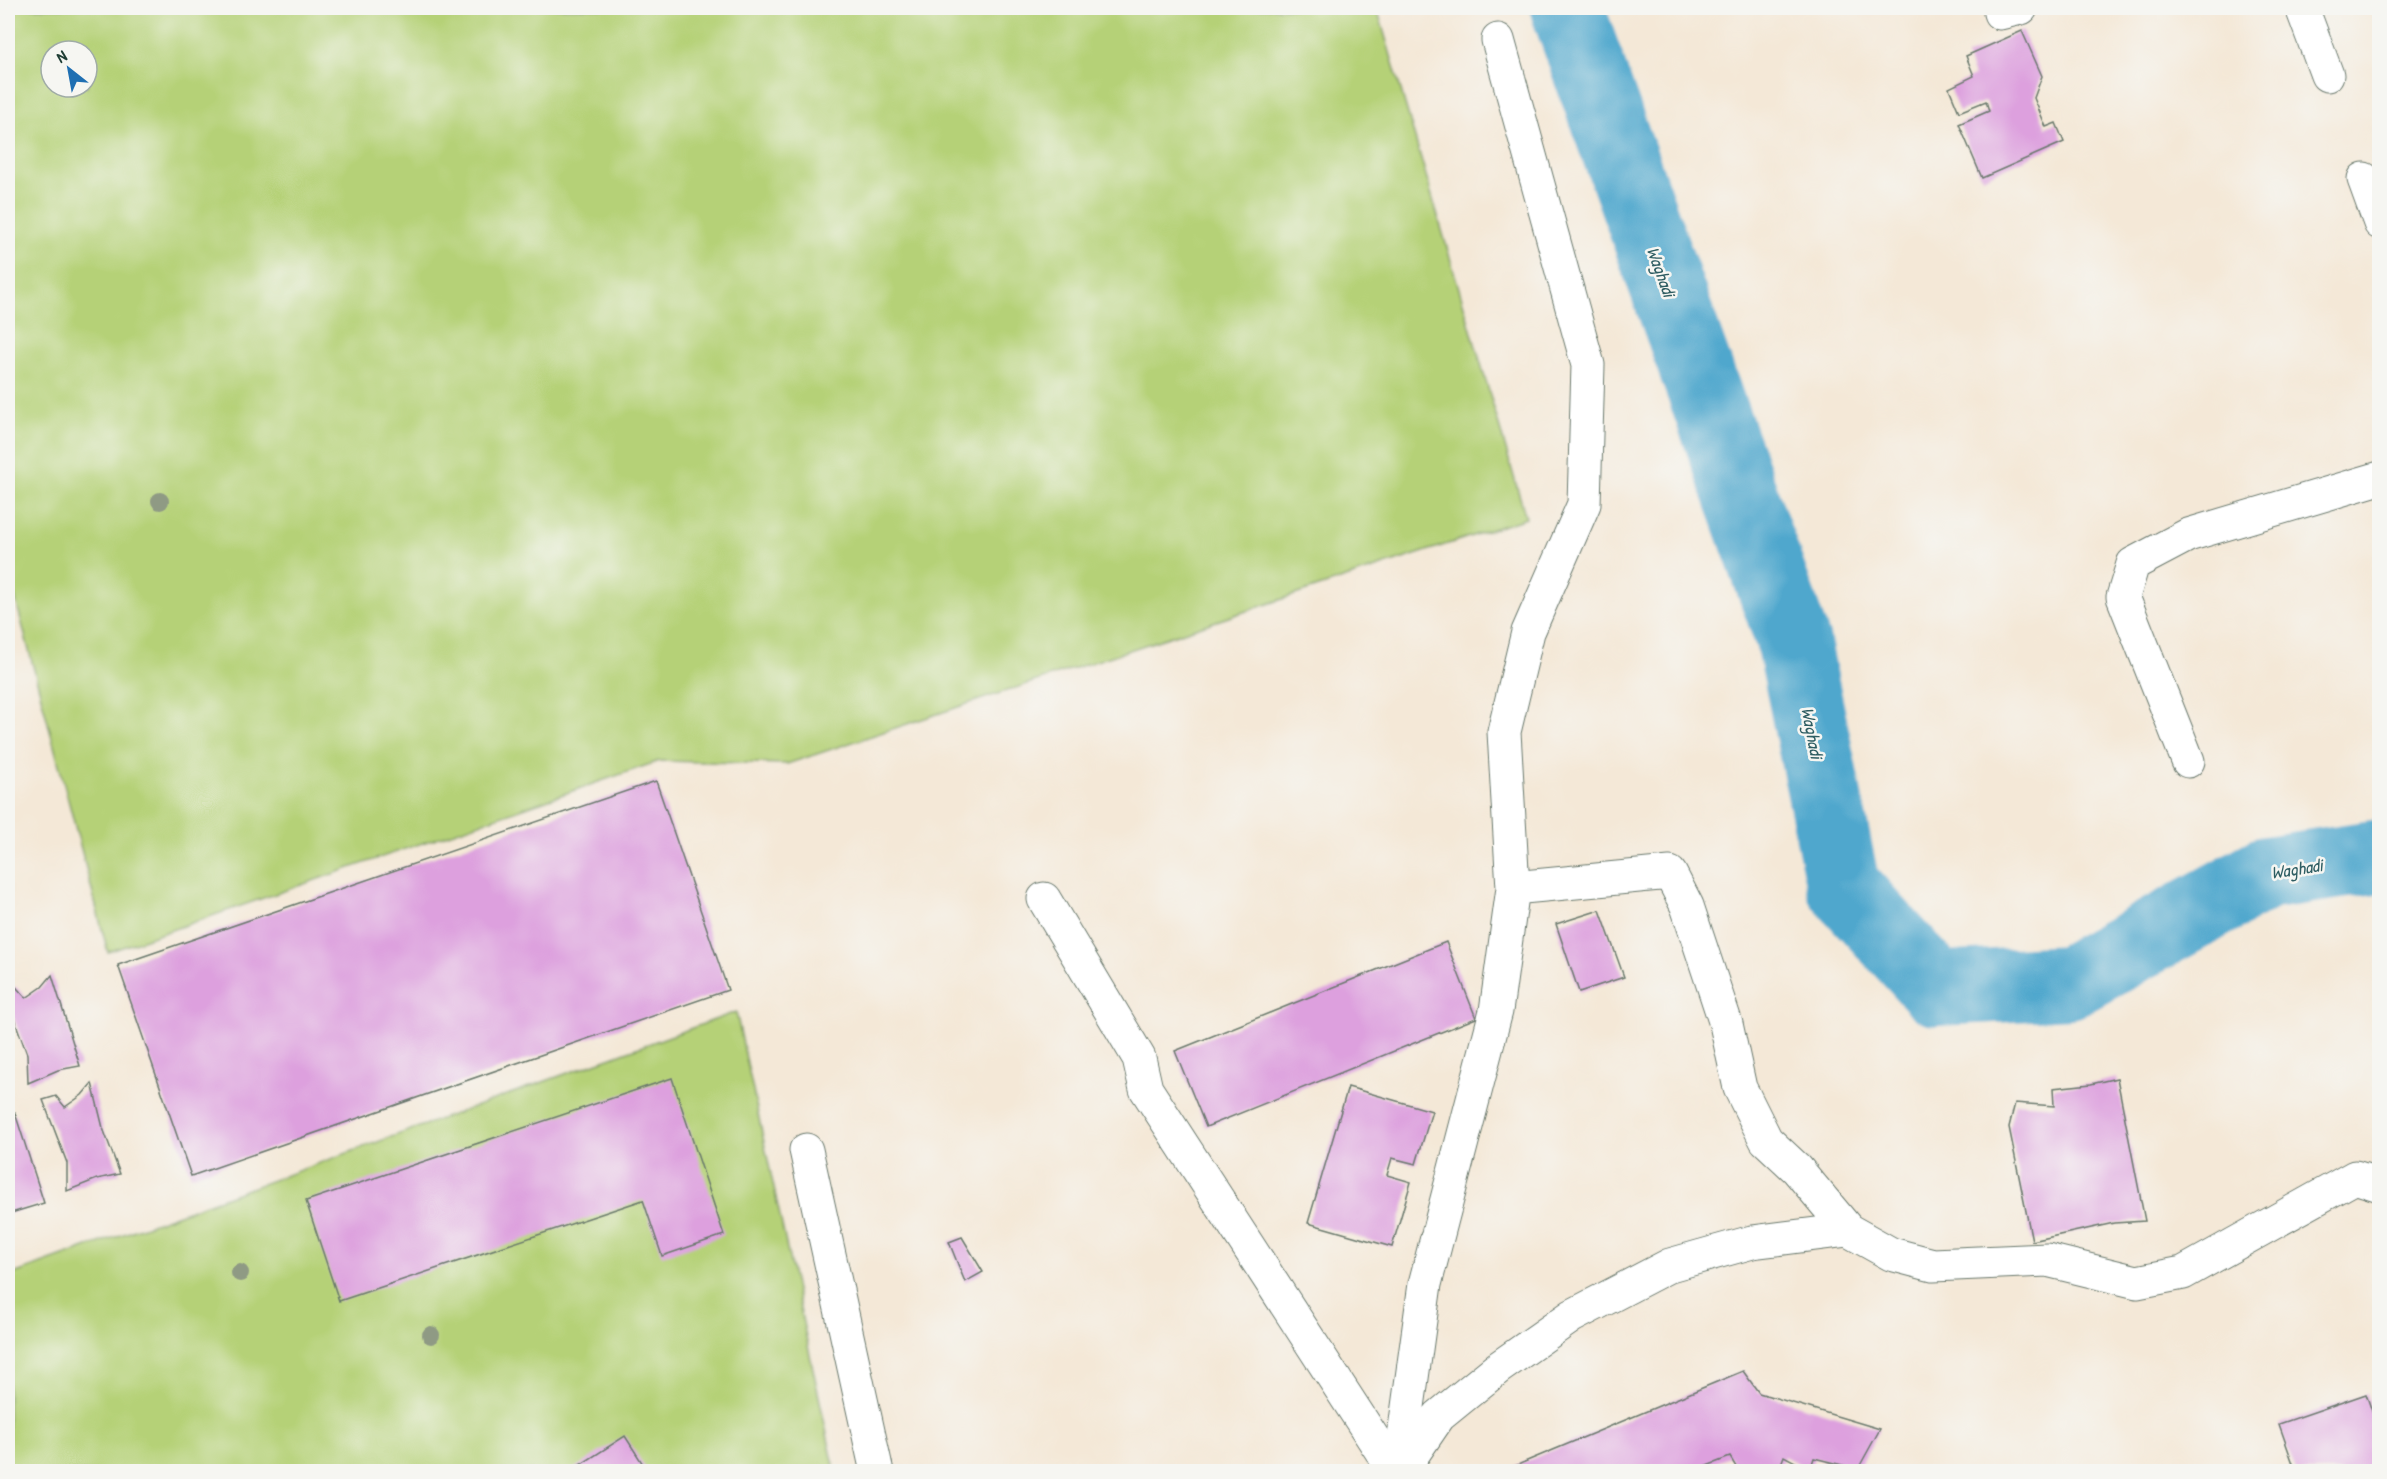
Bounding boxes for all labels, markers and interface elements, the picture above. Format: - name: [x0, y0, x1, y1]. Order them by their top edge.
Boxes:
- north arrow: [39, 39, 99, 99]
- text: N: [52, 44, 71, 68]
- water label: Waghadi: [1641, 243, 1683, 302]
- water label: Waghadi: [1795, 705, 1830, 763]
- water label: Waghadi: [2269, 852, 2326, 885]

